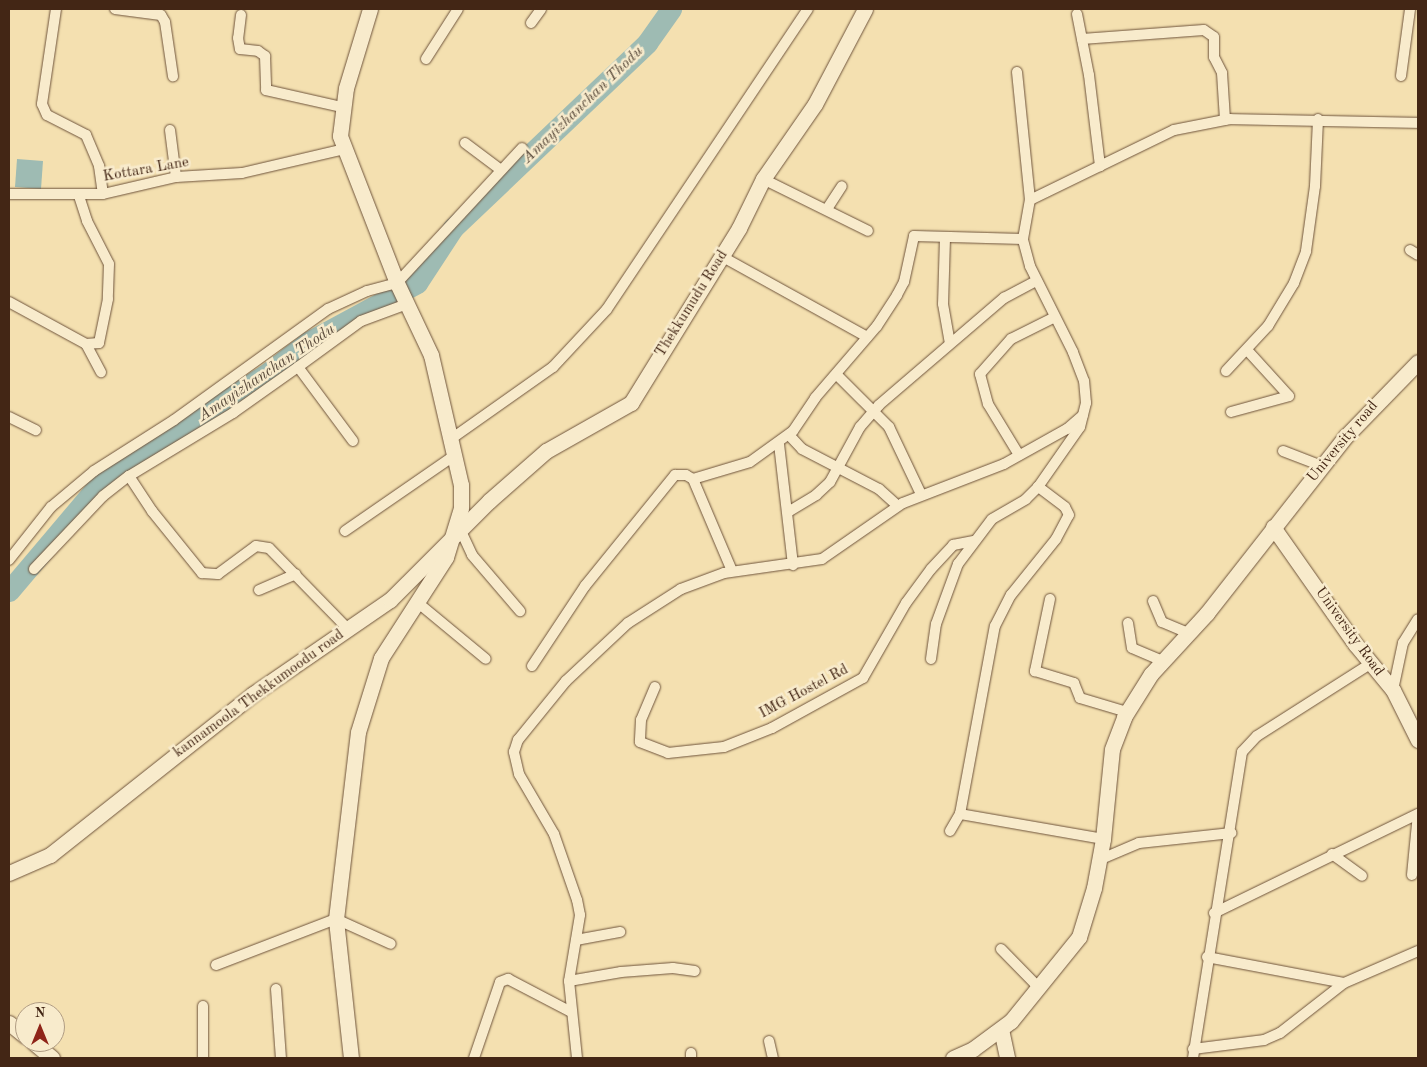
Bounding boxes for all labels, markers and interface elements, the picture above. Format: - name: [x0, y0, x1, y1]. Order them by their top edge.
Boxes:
- water label: Amayizhanchan Thodu: [518, 42, 648, 168]
- street label: Kottara Lane: [102, 154, 190, 186]
- street label: Thekkumudu Road: [652, 247, 732, 361]
- water label: Amayizhanchan Thodu: [195, 320, 339, 426]
- street label: University road: [1304, 398, 1382, 486]
- street label: University Road: [1311, 584, 1387, 680]
- street label: kannamoola Thekkumoodu road: [170, 626, 348, 762]
- street label: IMG Hostel Rd: [756, 661, 852, 723]
- north arrow: [15, 1002, 65, 1052]
- text: N: [35, 1006, 45, 1020]

